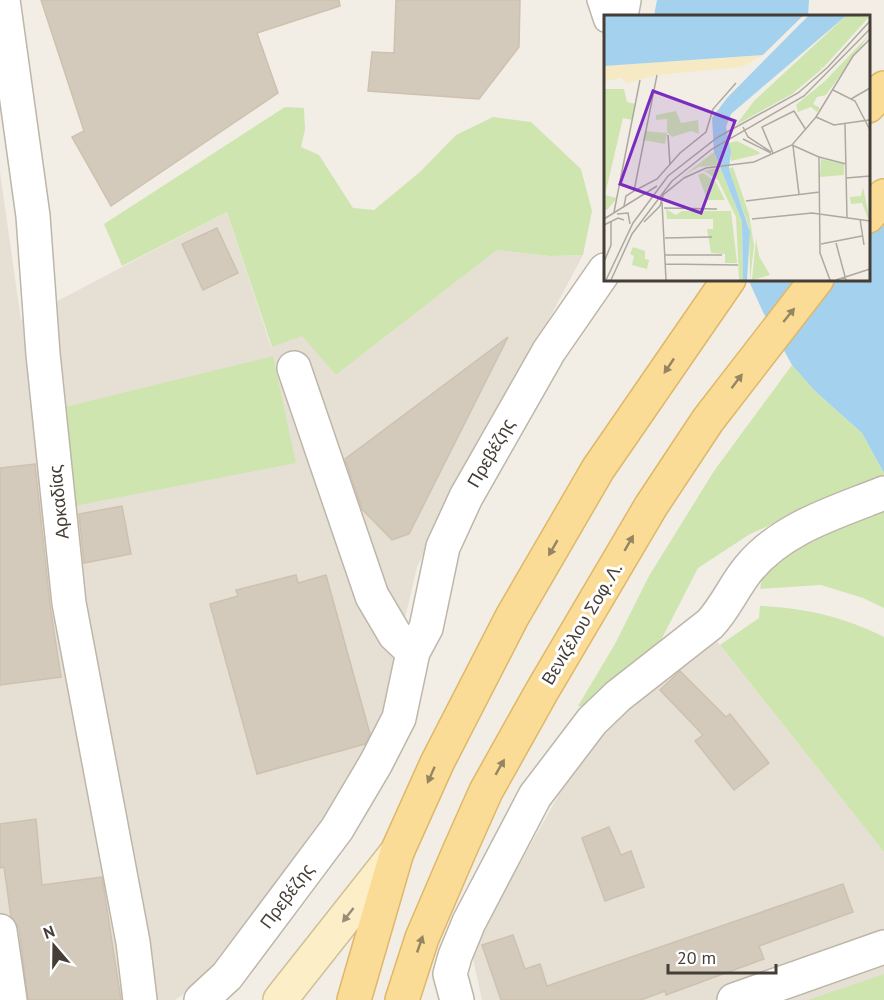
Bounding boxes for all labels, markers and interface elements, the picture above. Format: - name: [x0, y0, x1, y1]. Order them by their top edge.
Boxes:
- inset map: [604, 15, 869, 280]
- one-way arrow: [782, 307, 795, 323]
- one-way arrow: [663, 357, 675, 373]
- one-way arrow: [731, 374, 743, 390]
- street label: Πρεβέζης: [462, 414, 520, 491]
- street label: Αρκαδίας: [43, 463, 74, 540]
- one-way arrow: [624, 534, 634, 551]
- one-way arrow: [548, 539, 558, 556]
- street label: Βενιζέλου Σοφ. Λ.: [536, 559, 627, 689]
- one-way arrow: [495, 758, 505, 775]
- one-way arrow: [426, 767, 436, 785]
- street label: Πρεβέζης: [255, 858, 319, 933]
- one-way arrow: [342, 907, 354, 922]
- north arrow: [24, 916, 84, 976]
- text: N: [41, 921, 57, 943]
- one-way arrow: [416, 935, 426, 953]
- scale bar: [668, 937, 776, 975]
- text: 20 m: [677, 946, 716, 969]

